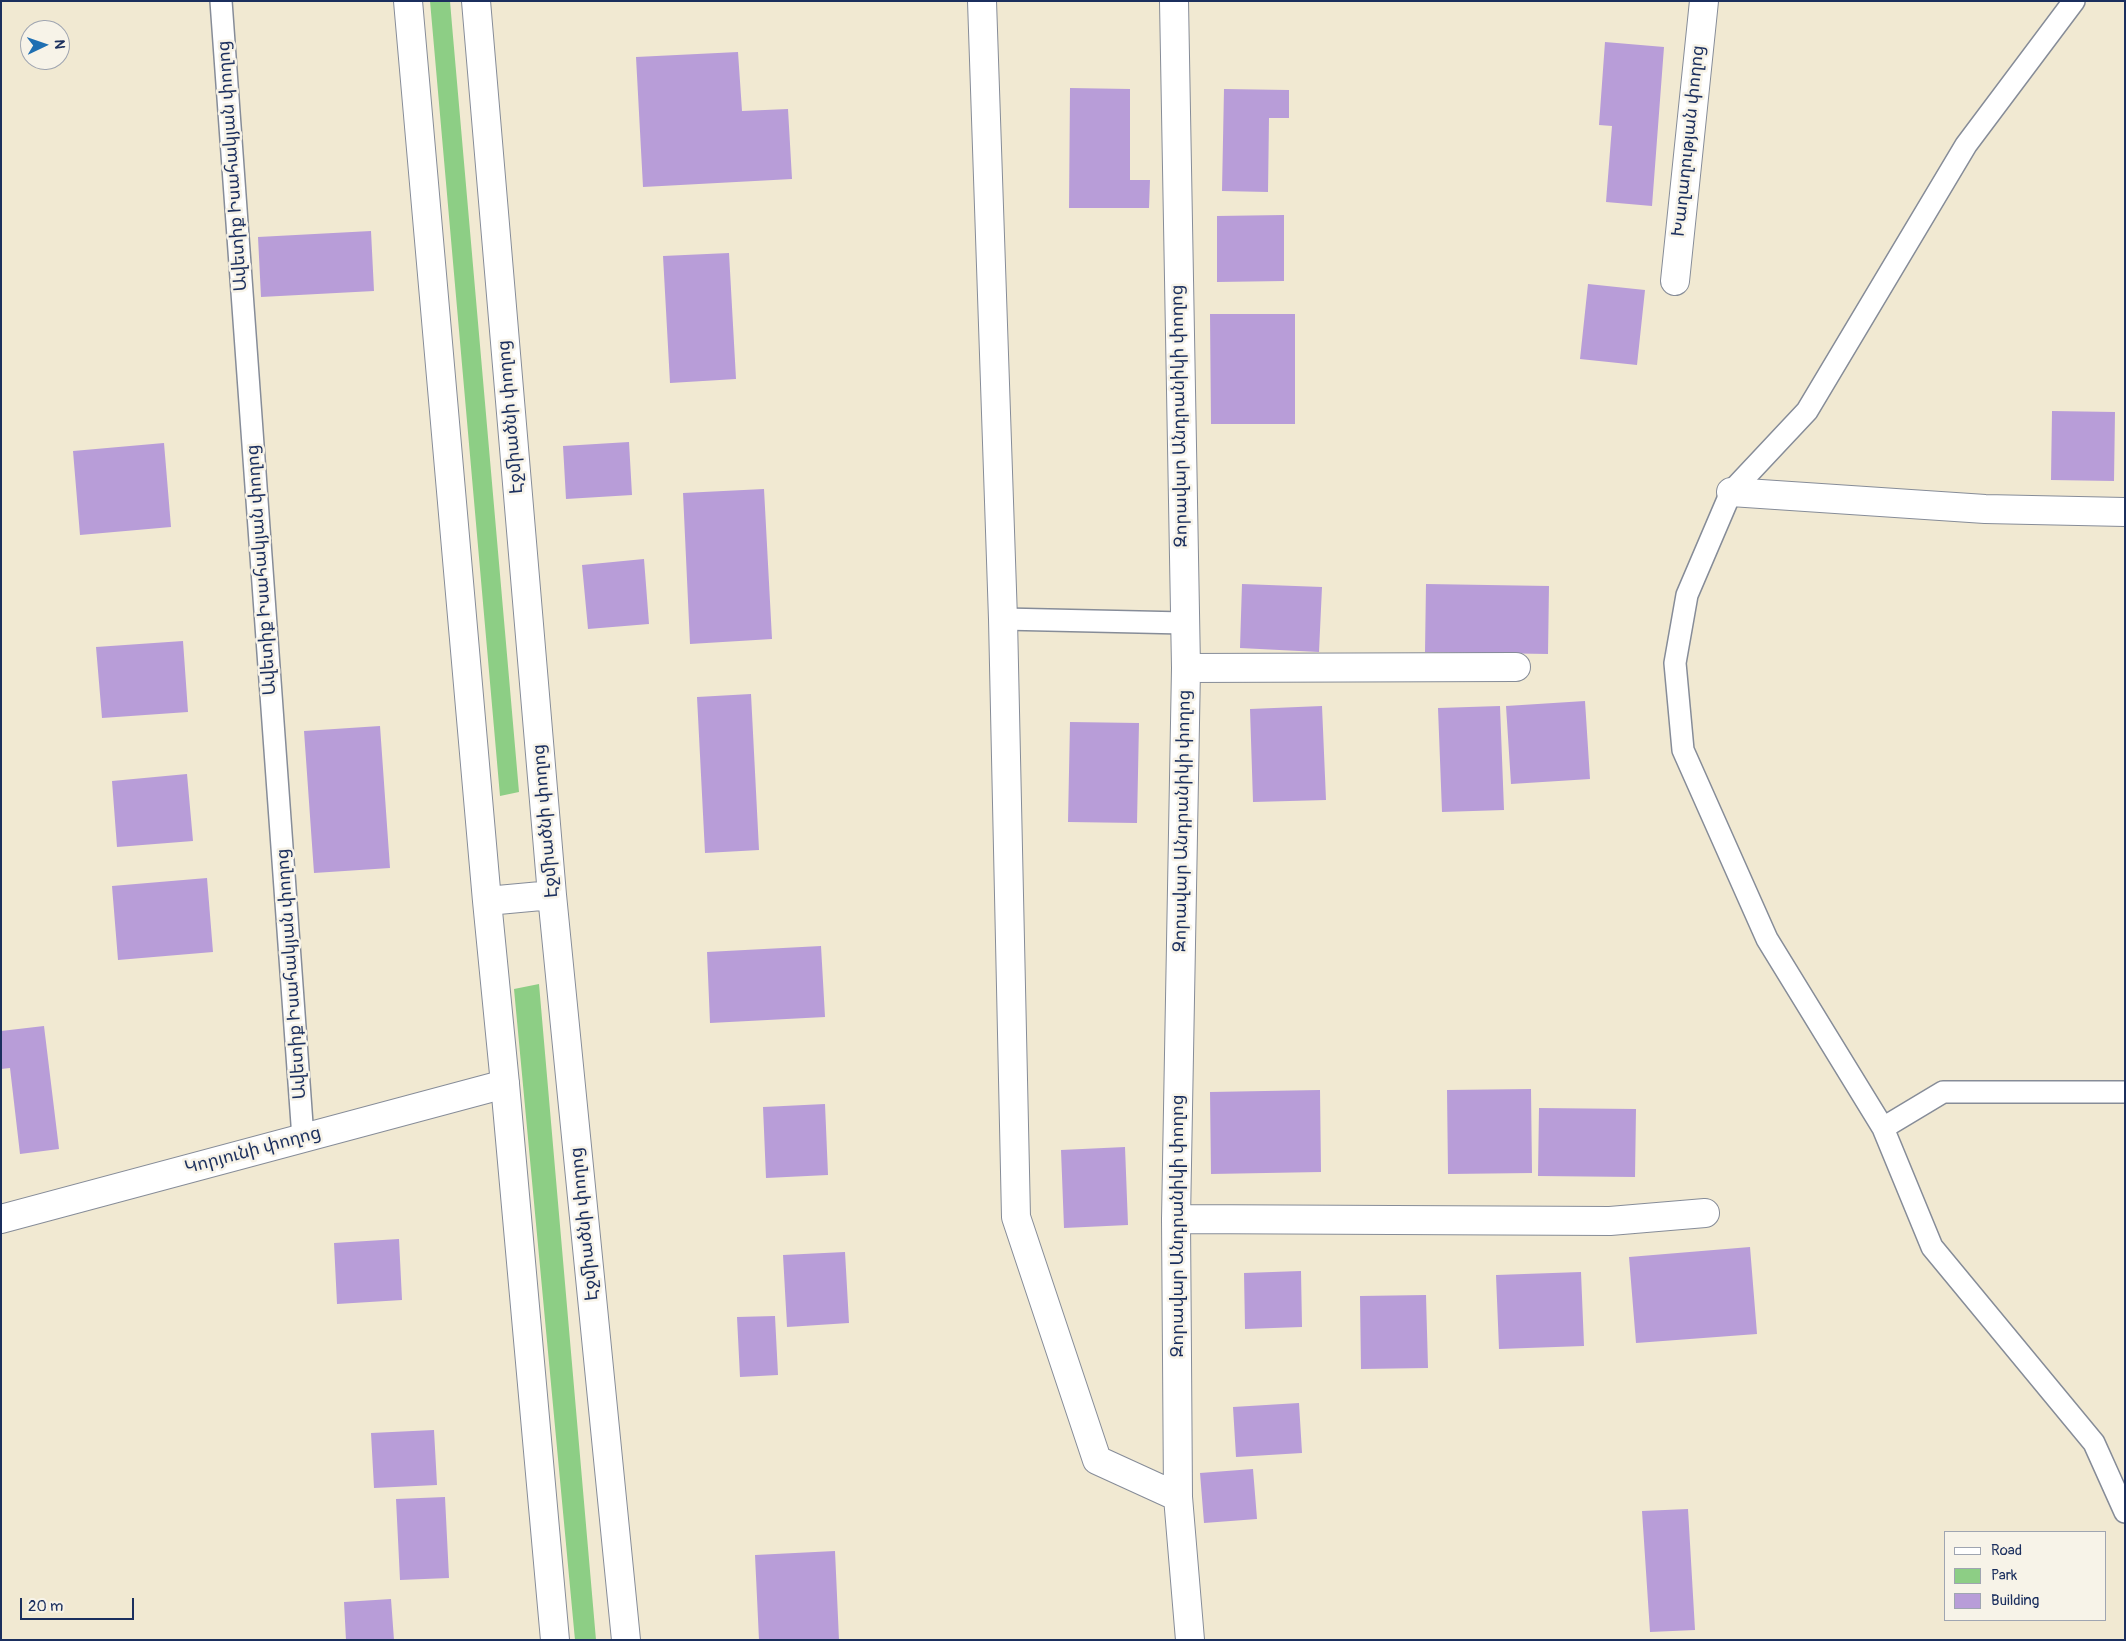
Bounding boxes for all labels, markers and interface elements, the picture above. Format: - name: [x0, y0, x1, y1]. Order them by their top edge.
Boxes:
- north arrow: [20, 20, 70, 70]
- text: N: [51, 39, 68, 49]
- street label: Ավետիք Իսահակյան փողոց: [213, 40, 253, 292]
- street label: Խաղաղության փողոց: [1668, 44, 1710, 238]
- street label: Զորավար Անդրանիկի փողոց: [1167, 284, 1193, 548]
- street label: Էջմիածնի փողոց: [494, 339, 528, 495]
- street label: Ավետիք Իսահակյան փողոց: [242, 444, 282, 696]
- street label: Զորավար Անդրանիկի փողոց: [1170, 689, 1196, 953]
- street label: Էջմիածնի փողոց: [529, 743, 563, 899]
- street label: Ավետիք Իսահակյան փողոց: [272, 848, 312, 1100]
- street label: Զորավար Անդրանիկի փողոց: [1167, 1095, 1189, 1357]
- street label: Կորյունի փողոց: [183, 1122, 323, 1180]
- street label: Էջմիածնի փողոց: [566, 1146, 604, 1302]
- legend: [1944, 1531, 2106, 1621]
- text: Road: [1991, 1541, 2022, 1560]
- text: Park: [1991, 1566, 2017, 1585]
- scale bar: [22, 1588, 136, 1620]
- text: Building: [1991, 1591, 2039, 1610]
- text: 20 m: [28, 1597, 63, 1616]

